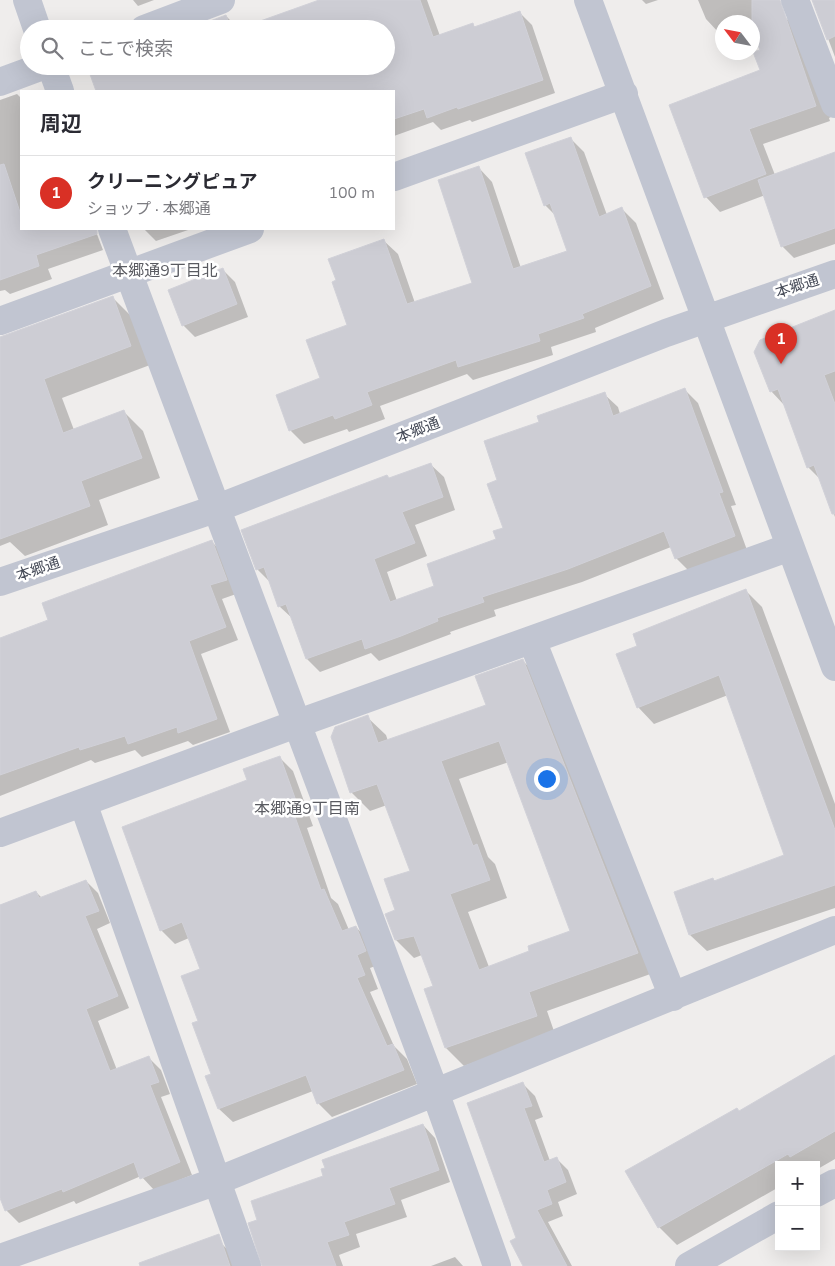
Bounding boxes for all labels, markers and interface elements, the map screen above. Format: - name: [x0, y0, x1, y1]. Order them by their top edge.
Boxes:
- north arrow: [715, 15, 760, 60]
- search box: [20, 20, 395, 75]
- icon: search: [38, 34, 66, 62]
- text: ここで検索: [78, 36, 173, 62]
- text: 周辺: [40, 110, 82, 138]
- text: クリーニングピュア: [87, 169, 258, 195]
- text: 1: [51, 182, 61, 204]
- text: 100 m: [328, 182, 375, 204]
- text: ショップ · 本郷通: [87, 198, 211, 220]
- district label: 本郷通9丁目北: [112, 260, 218, 282]
- street label: 本郷通: [773, 270, 821, 302]
- pin: 1: [765, 323, 797, 364]
- street label: 本郷通: [393, 413, 443, 447]
- street label: 本郷通: [13, 552, 63, 586]
- your location: [534, 766, 560, 792]
- district label: 本郷通9丁目南: [254, 798, 360, 820]
- map controls: [775, 1161, 820, 1251]
- button: +: [775, 1161, 820, 1206]
- button: −: [775, 1206, 820, 1251]

